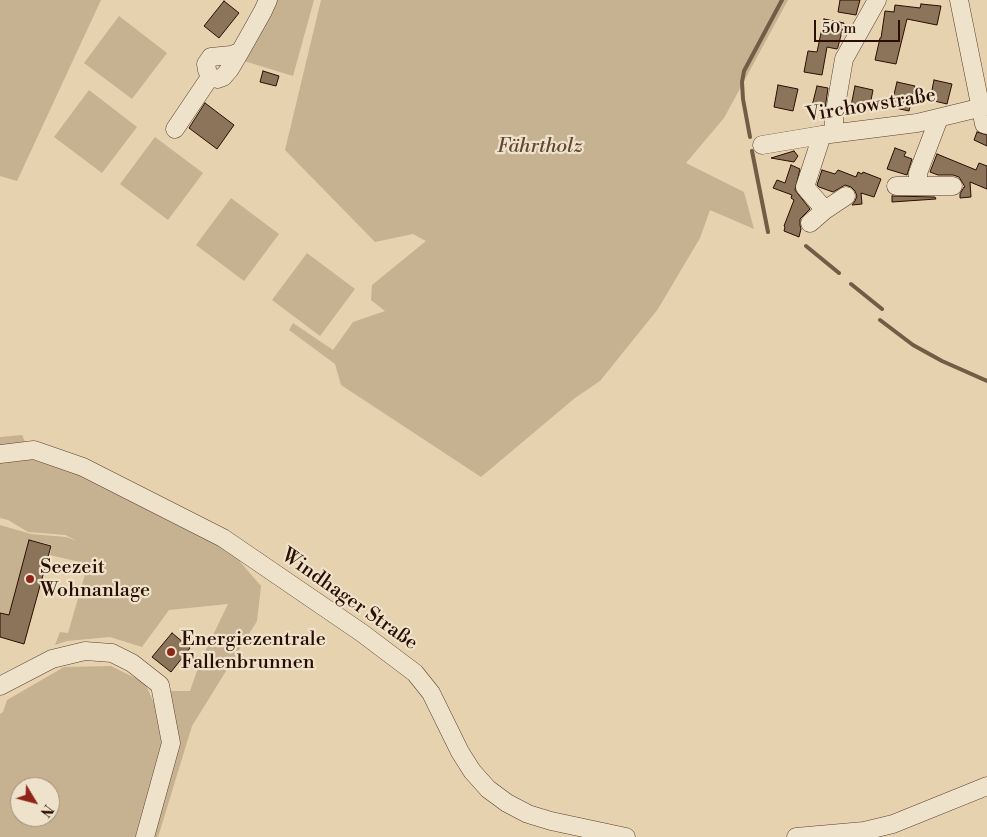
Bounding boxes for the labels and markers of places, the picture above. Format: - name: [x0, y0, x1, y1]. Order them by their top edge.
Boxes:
- place label: Seezeit Wohnanlage: [40, 556, 150, 603]
- marker: Seezeit Wohnanlage: [24, 573, 36, 585]
- place label: Energiezentrale Fallenbrunnen: [181, 628, 326, 675]
- marker: Energiezentrale Fallenbrunnen: [165, 646, 177, 658]

